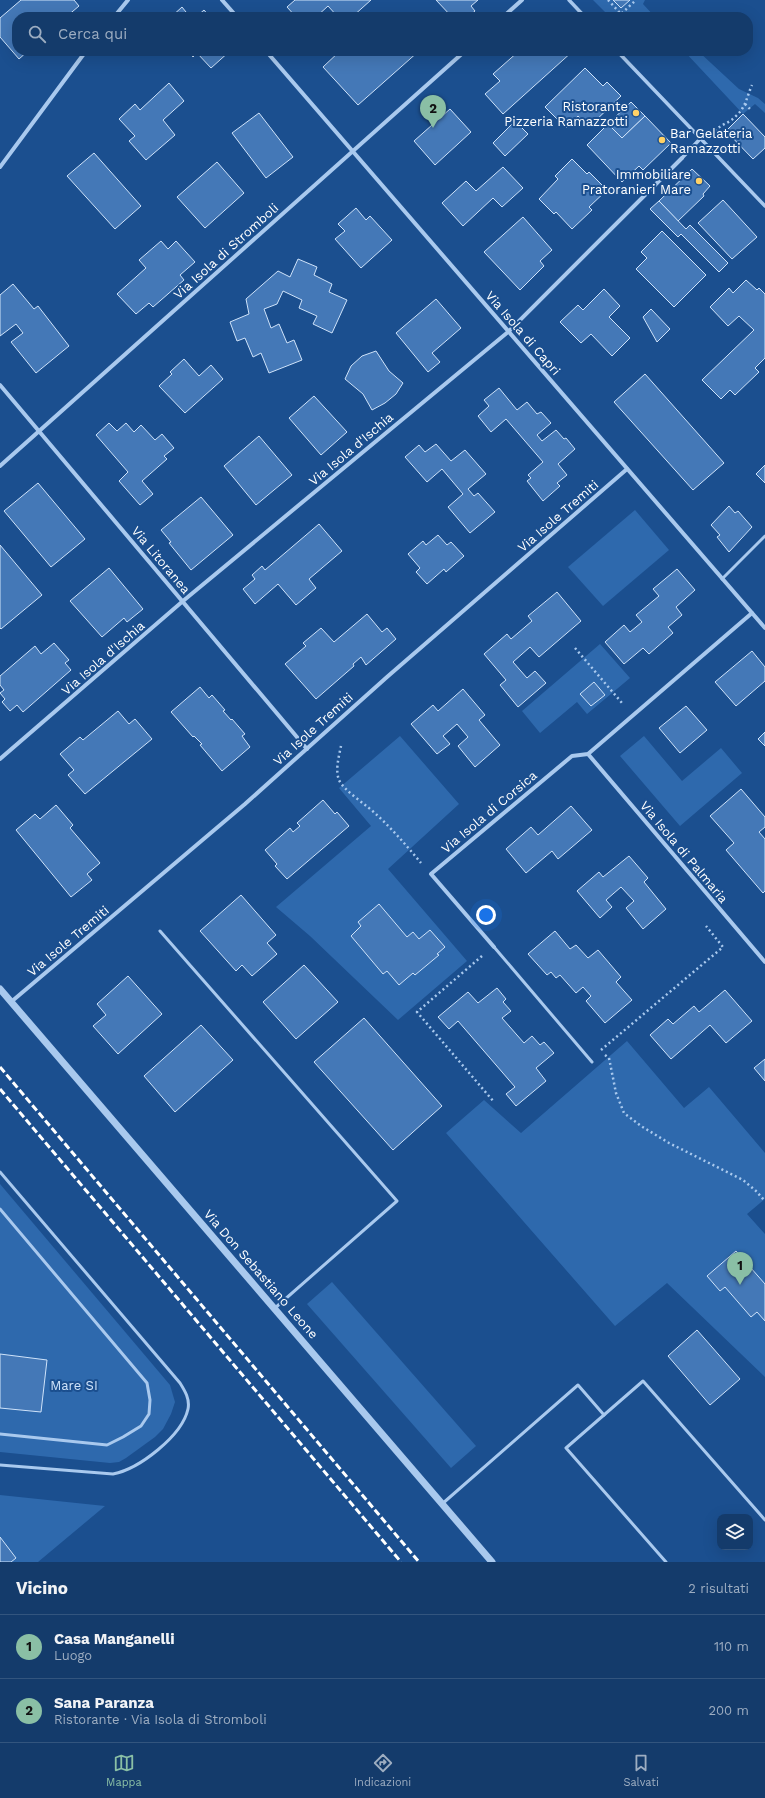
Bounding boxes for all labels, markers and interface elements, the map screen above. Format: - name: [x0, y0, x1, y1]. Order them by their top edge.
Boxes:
- search box: [12, 12, 753, 56]
- icon: search: [26, 23, 48, 45]
- text: Cerca qui: [58, 25, 127, 43]
- pin: 2: [420, 95, 446, 128]
- place label: Ristorante Pizzeria Ramazzotti: [504, 99, 628, 129]
- marker: Ristorante Pizzeria Ramazzotti: [631, 108, 641, 118]
- place label: Bar Gelateria Ramazzotti: [670, 126, 753, 156]
- marker: Bar Gelateria Ramazzotti: [657, 135, 667, 145]
- place label: Immobiliare Pratoranieri Mare: [582, 167, 691, 197]
- marker: Immobiliare Pratoranieri Mare: [694, 176, 704, 186]
- street label: Via Isola di Stromboli: [171, 200, 281, 302]
- street label: Via Isola di Capri: [482, 288, 564, 378]
- street label: Via Isola d'Ischia: [306, 409, 397, 489]
- street label: Via Isole Tremiti: [515, 477, 601, 555]
- street label: Via Litoranea: [128, 523, 194, 597]
- street label: Via Isola d'Ischia: [58, 617, 148, 698]
- street label: Via Isole Tremiti: [270, 689, 356, 769]
- street label: Via Isola di Corsica: [438, 767, 540, 856]
- street label: Via Isola di Palmaria: [637, 798, 731, 906]
- street label: Via Isole Tremiti: [24, 903, 112, 979]
- your location: [476, 905, 496, 925]
- street label: Via Don Sebastiano Leone: [201, 1206, 321, 1342]
- pin: 1: [727, 1252, 753, 1285]
- park label: Mare SI: [50, 1378, 98, 1393]
- map controls: [717, 1514, 753, 1550]
- button: layers: [717, 1514, 753, 1550]
- text: Vicino: [16, 1578, 68, 1598]
- text: 2 risultati: [688, 1581, 749, 1596]
- text: Casa Manganelli: [54, 1630, 175, 1648]
- text: 1: [26, 1639, 32, 1654]
- text: 110 m: [714, 1639, 749, 1654]
- text: Luogo: [54, 1648, 92, 1663]
- text: Sana Paranza: [54, 1694, 154, 1712]
- text: 2: [25, 1703, 33, 1718]
- text: 200 m: [708, 1703, 749, 1718]
- text: Ristorante · Via Isola di Stromboli: [54, 1712, 267, 1727]
- tab: Mappa: [106, 1752, 142, 1789]
- tab: Indicazioni: [354, 1752, 411, 1789]
- tab: Salvati: [623, 1752, 659, 1789]

